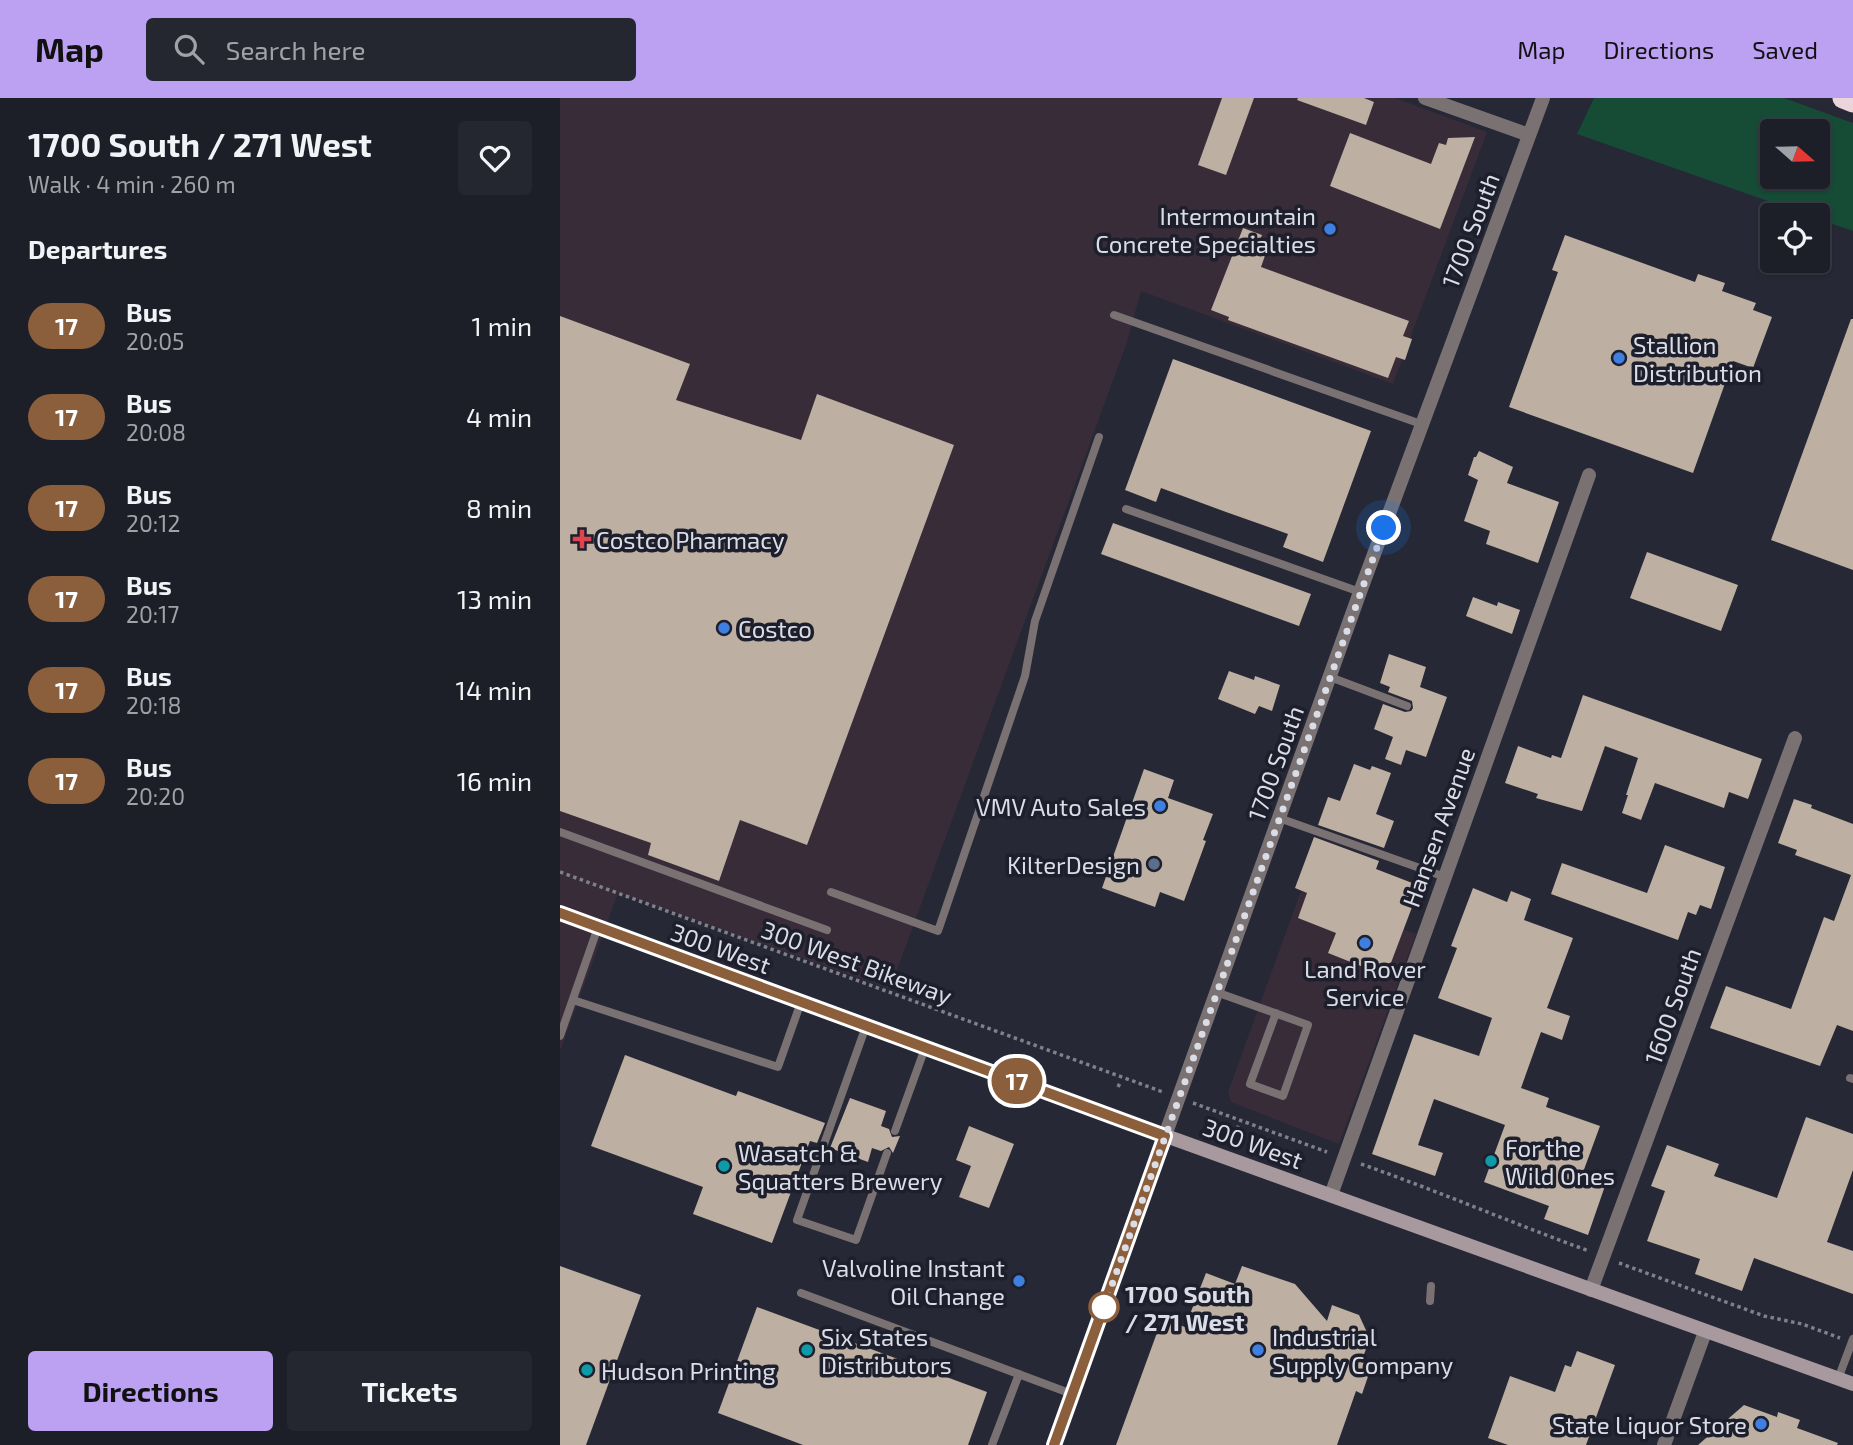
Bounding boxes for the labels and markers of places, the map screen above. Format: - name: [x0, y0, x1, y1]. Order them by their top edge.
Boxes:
- place label: Intermountain Concrete Specialties: [1095, 201, 1316, 258]
- marker: Intermountain Concrete Specialties: [1322, 221, 1338, 237]
- place label: Stallion Distribution: [1633, 330, 1762, 387]
- marker: Stallion Distribution: [1611, 350, 1627, 366]
- place label: Costco Pharmacy: [596, 525, 785, 554]
- marker: Costco Pharmacy: [574, 531, 590, 547]
- place label: Costco: [738, 614, 812, 643]
- marker: Costco: [716, 620, 732, 636]
- place label: VMV Auto Sales: [976, 792, 1146, 821]
- marker: VMV Auto Sales: [1152, 798, 1168, 814]
- place label: KilterDesign: [1007, 850, 1140, 879]
- marker: KilterDesign: [1146, 856, 1162, 872]
- marker: Land Rover Service: [1357, 935, 1373, 951]
- place label: Land Rover Service: [1304, 954, 1426, 1011]
- place label: For the Wild Ones: [1505, 1133, 1615, 1190]
- place label: Wasatch & Squatters Brewery: [738, 1138, 943, 1195]
- marker: For the Wild Ones: [1483, 1153, 1499, 1169]
- marker: Wasatch & Squatters Brewery: [716, 1158, 732, 1174]
- place label: Valvoline Instant Oil Change: [822, 1253, 1005, 1310]
- marker: Valvoline Instant Oil Change: [1011, 1273, 1027, 1289]
- place label: 1700 South / 271 West: [1125, 1279, 1250, 1336]
- marker: 1700 South / 271 West: [1089, 1292, 1119, 1322]
- place label: Six States Distributors: [821, 1322, 952, 1379]
- place label: Industrial Supply Company: [1272, 1322, 1453, 1379]
- marker: Six States Distributors: [799, 1342, 815, 1358]
- marker: Industrial Supply Company: [1250, 1342, 1266, 1358]
- place label: Hudson Printing: [601, 1356, 776, 1385]
- marker: Hudson Printing: [579, 1362, 595, 1378]
- place label: State Liquor Store: [1552, 1410, 1747, 1439]
- marker: State Liquor Store: [1753, 1416, 1769, 1432]

